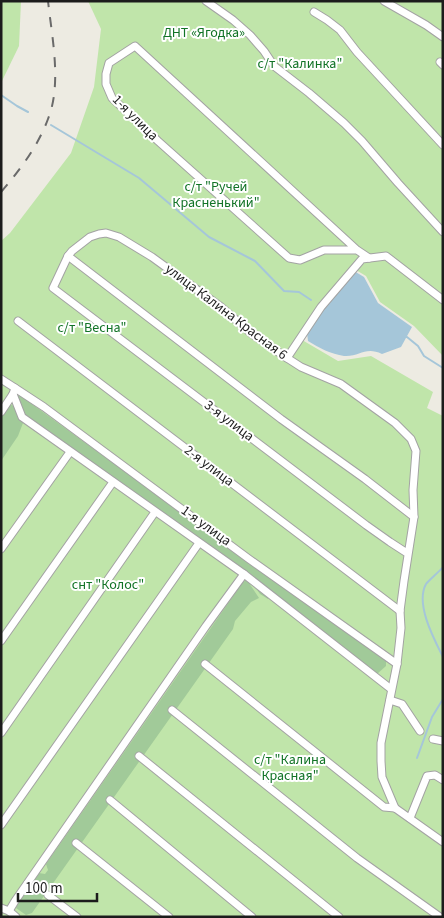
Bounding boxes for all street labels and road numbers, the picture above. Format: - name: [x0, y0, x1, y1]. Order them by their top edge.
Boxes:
- street label: 1-я улица: [107, 90, 163, 146]
- street label: улица Калина Красная 6: [161, 259, 291, 365]
- street label: 3-я улица: [200, 396, 258, 446]
- street label: 2-я улица: [180, 441, 238, 491]
- street label: 1-я улица: [177, 501, 235, 551]

